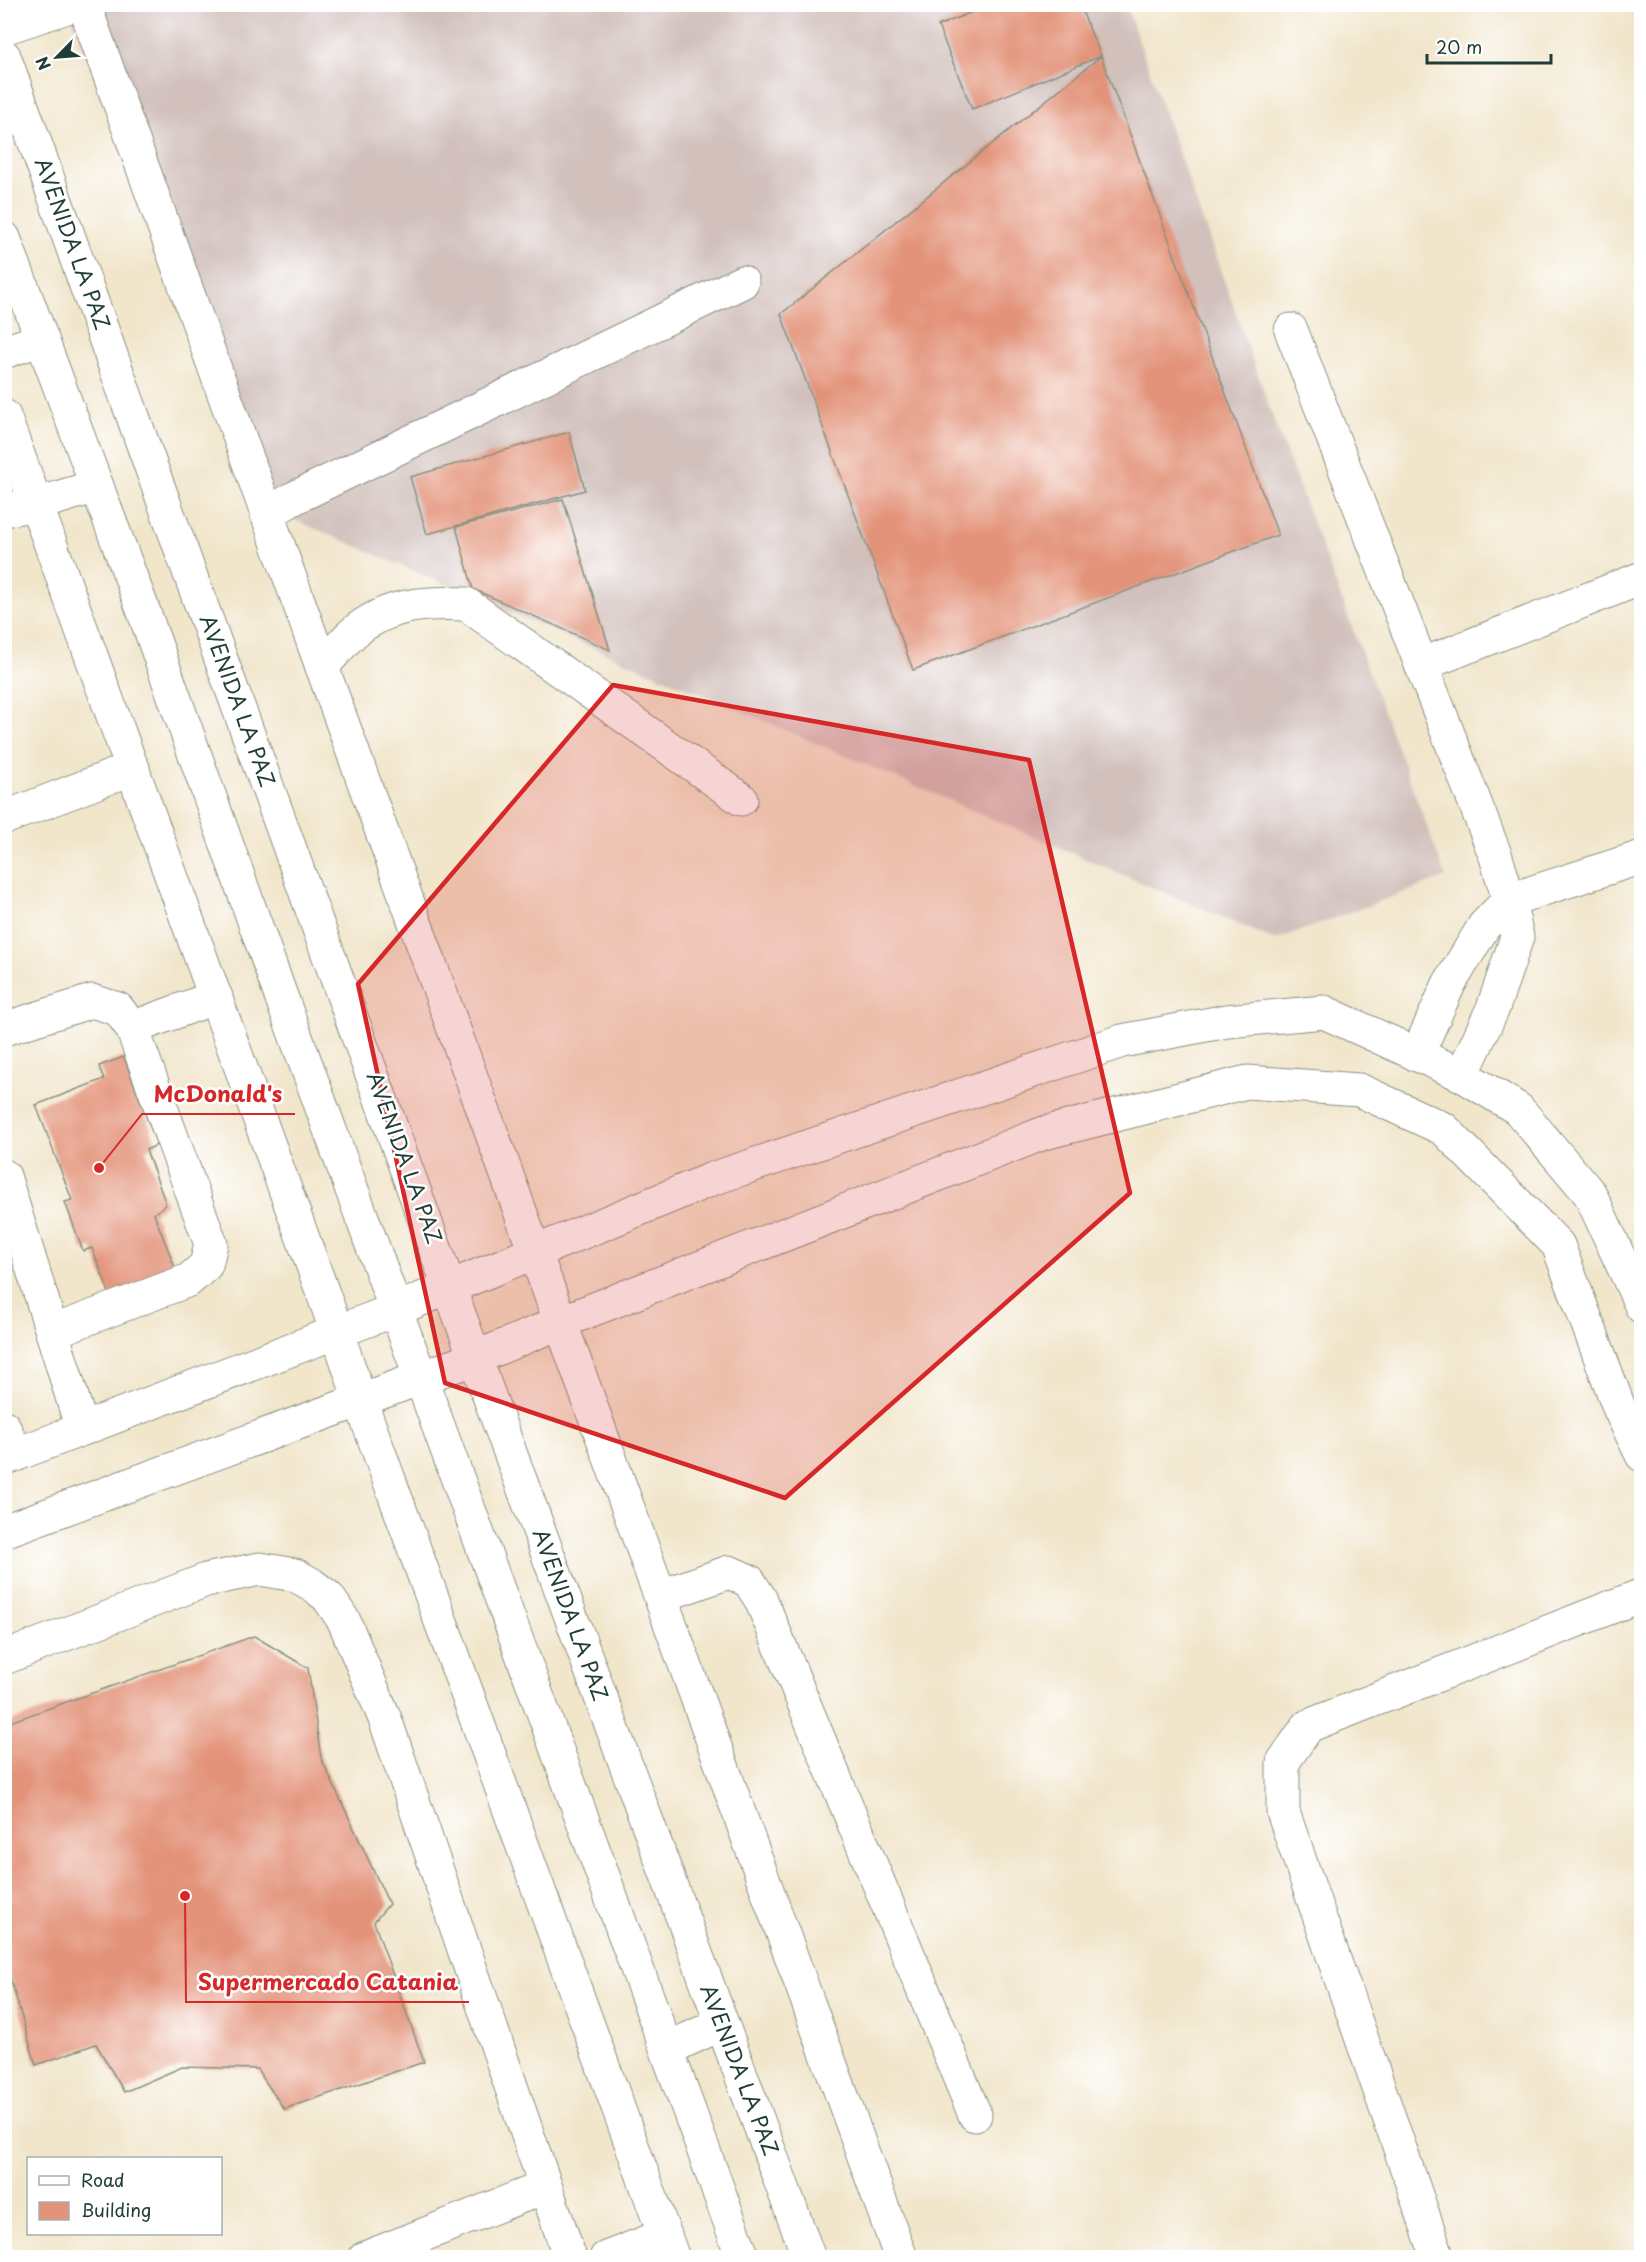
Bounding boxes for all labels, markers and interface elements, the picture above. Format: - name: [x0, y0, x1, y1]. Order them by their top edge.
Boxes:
- north arrow: [27, 27, 87, 87]
- scale bar: [1427, 27, 1552, 65]
- text: 20 m: [1436, 33, 1482, 60]
- text: N: [29, 53, 56, 75]
- street label: AVENIDA LA PAZ: [28, 153, 120, 334]
- street label: AVENIDA LA PAZ: [193, 610, 285, 791]
- street label: AVENIDA LA PAZ: [360, 1067, 452, 1248]
- callout: McDonald's: [142, 1074, 295, 1114]
- text: McDonald's: [154, 1076, 282, 1109]
- street label: AVENIDA LA PAZ: [526, 1524, 618, 1705]
- callout: Supermercado Catania: [186, 1962, 469, 2002]
- text: Supermercado Catania: [198, 1964, 458, 1997]
- street label: AVENIDA LA PAZ: [693, 1979, 788, 2160]
- legend: [27, 2157, 222, 2235]
- text: Road: [81, 2166, 125, 2193]
- text: Building: [81, 2196, 151, 2223]

